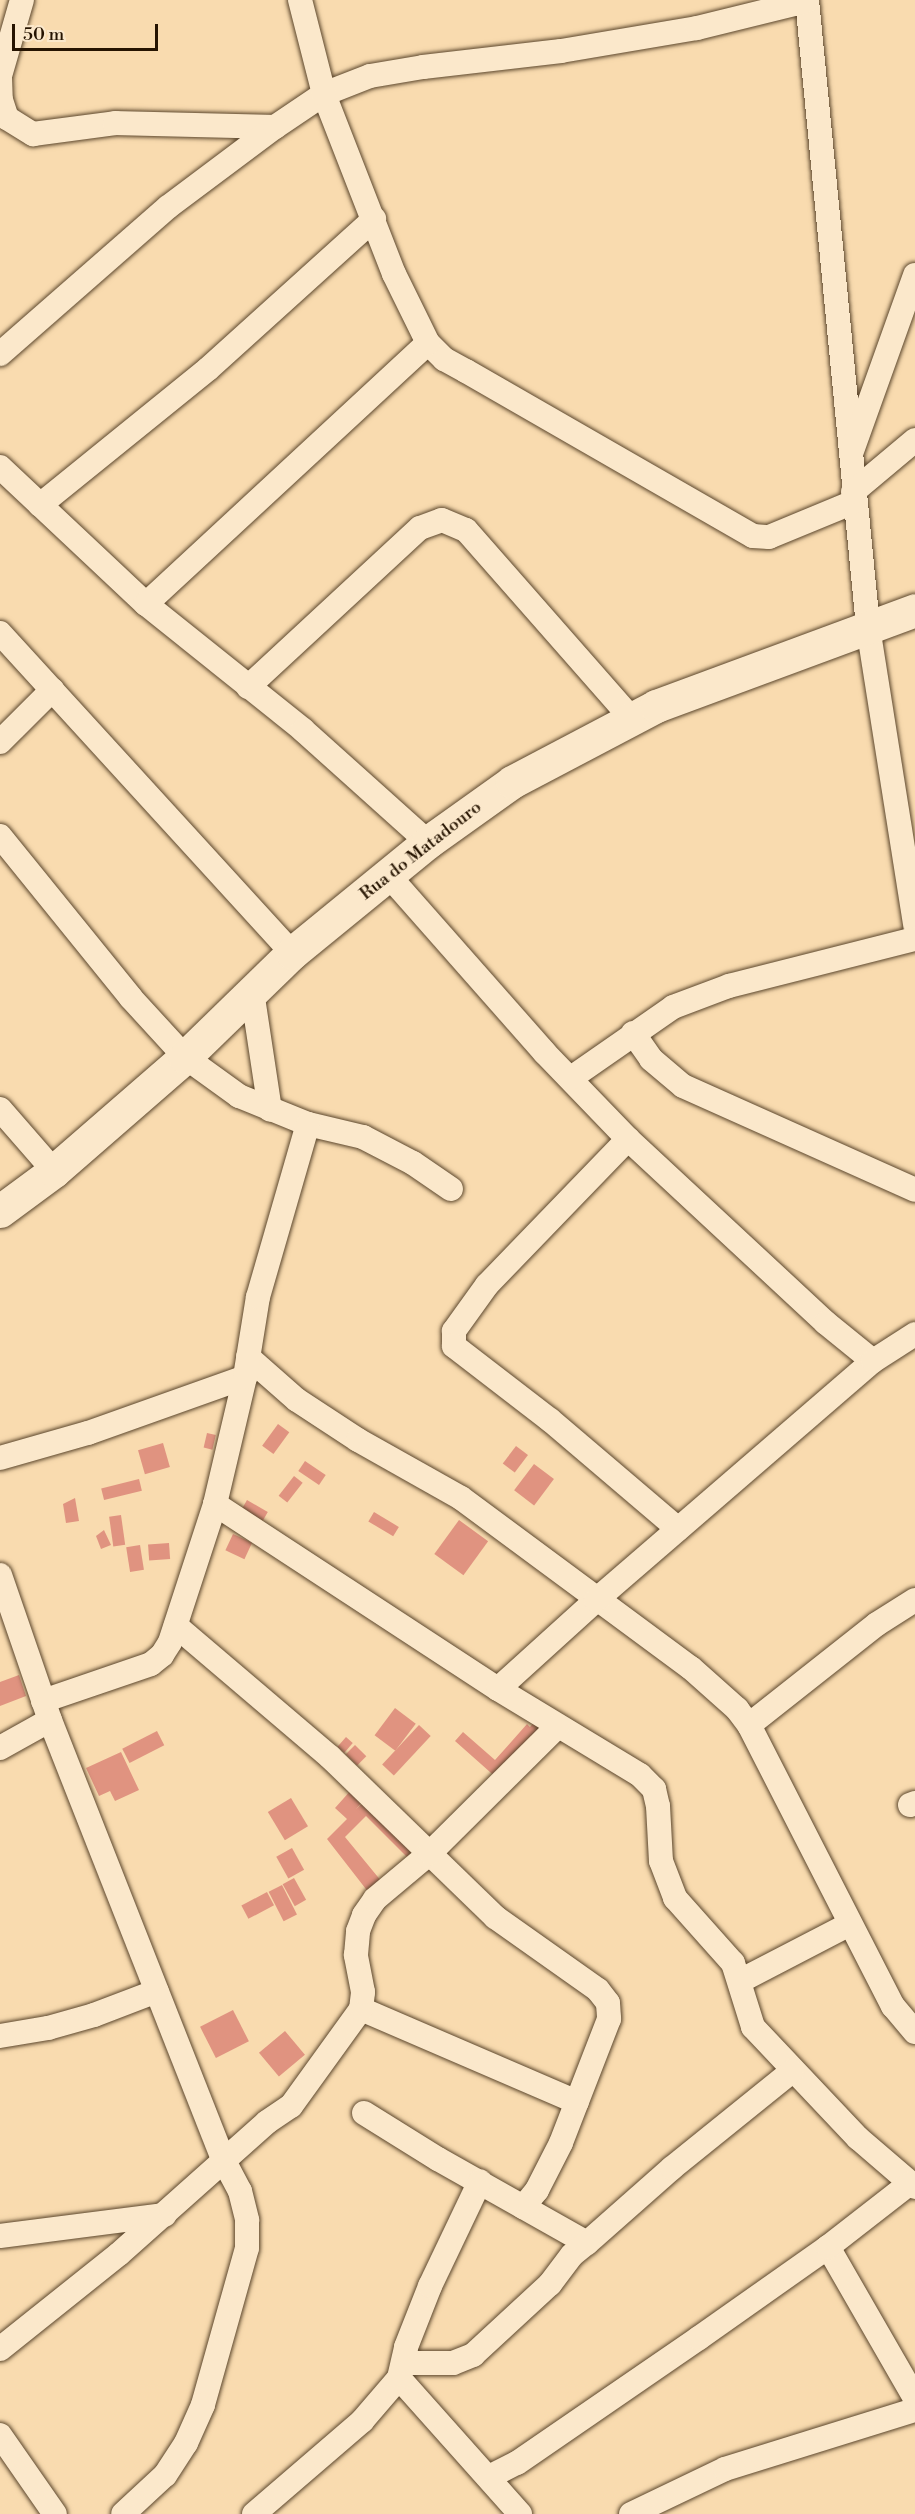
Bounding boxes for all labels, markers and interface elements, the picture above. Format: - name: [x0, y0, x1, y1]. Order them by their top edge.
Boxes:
- scale bar: [15, 12, 160, 50]
- text: 50 m: [23, 23, 64, 46]
- street label: Rua do Matadouro: [356, 797, 486, 905]

